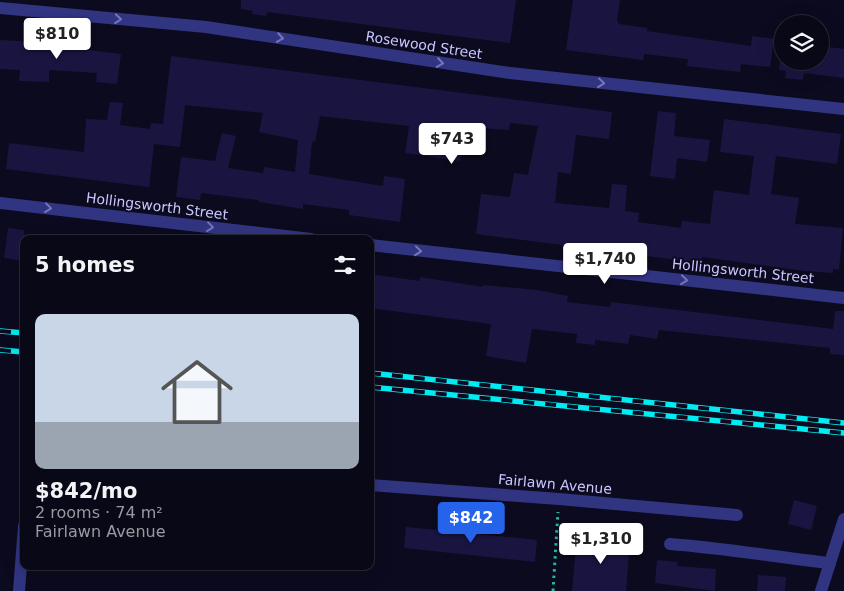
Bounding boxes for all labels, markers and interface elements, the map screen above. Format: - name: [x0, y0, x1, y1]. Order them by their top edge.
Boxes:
- one-way arrow: [115, 13, 123, 24]
- map controls: [774, 15, 829, 70]
- button: layers: [774, 15, 829, 70]
- pin: $810: [27, 18, 87, 60]
- text: $810: [35, 24, 79, 43]
- street label: Rosewood Street: [364, 28, 484, 62]
- one-way arrow: [276, 32, 284, 43]
- one-way arrow: [436, 57, 445, 67]
- one-way arrow: [598, 77, 606, 88]
- pin: $743: [422, 122, 482, 165]
- text: $743: [430, 129, 474, 148]
- street label: Hollingsworth Street: [85, 189, 229, 223]
- one-way arrow: [45, 202, 53, 213]
- one-way arrow: [206, 221, 214, 232]
- pin: $1,740: [564, 242, 646, 285]
- one-way arrow: [415, 245, 423, 256]
- text: $1,740: [574, 249, 636, 268]
- icon: filters: [331, 251, 359, 279]
- text: 5 homes: [35, 253, 135, 277]
- street label: Hollingsworth Street: [671, 256, 815, 286]
- one-way arrow: [681, 274, 689, 285]
- icon: home: [152, 347, 242, 437]
- street label: Fairlawn Avenue: [497, 471, 613, 497]
- text: $842/mo: [35, 479, 137, 503]
- pin: $842: [441, 502, 501, 544]
- text: 2 rooms · 74 m²: [35, 503, 163, 522]
- text: $842: [449, 508, 493, 527]
- text: Fairlawn Avenue: [35, 522, 166, 541]
- pin: $1,310: [560, 522, 642, 565]
- text: $1,310: [570, 529, 632, 548]

